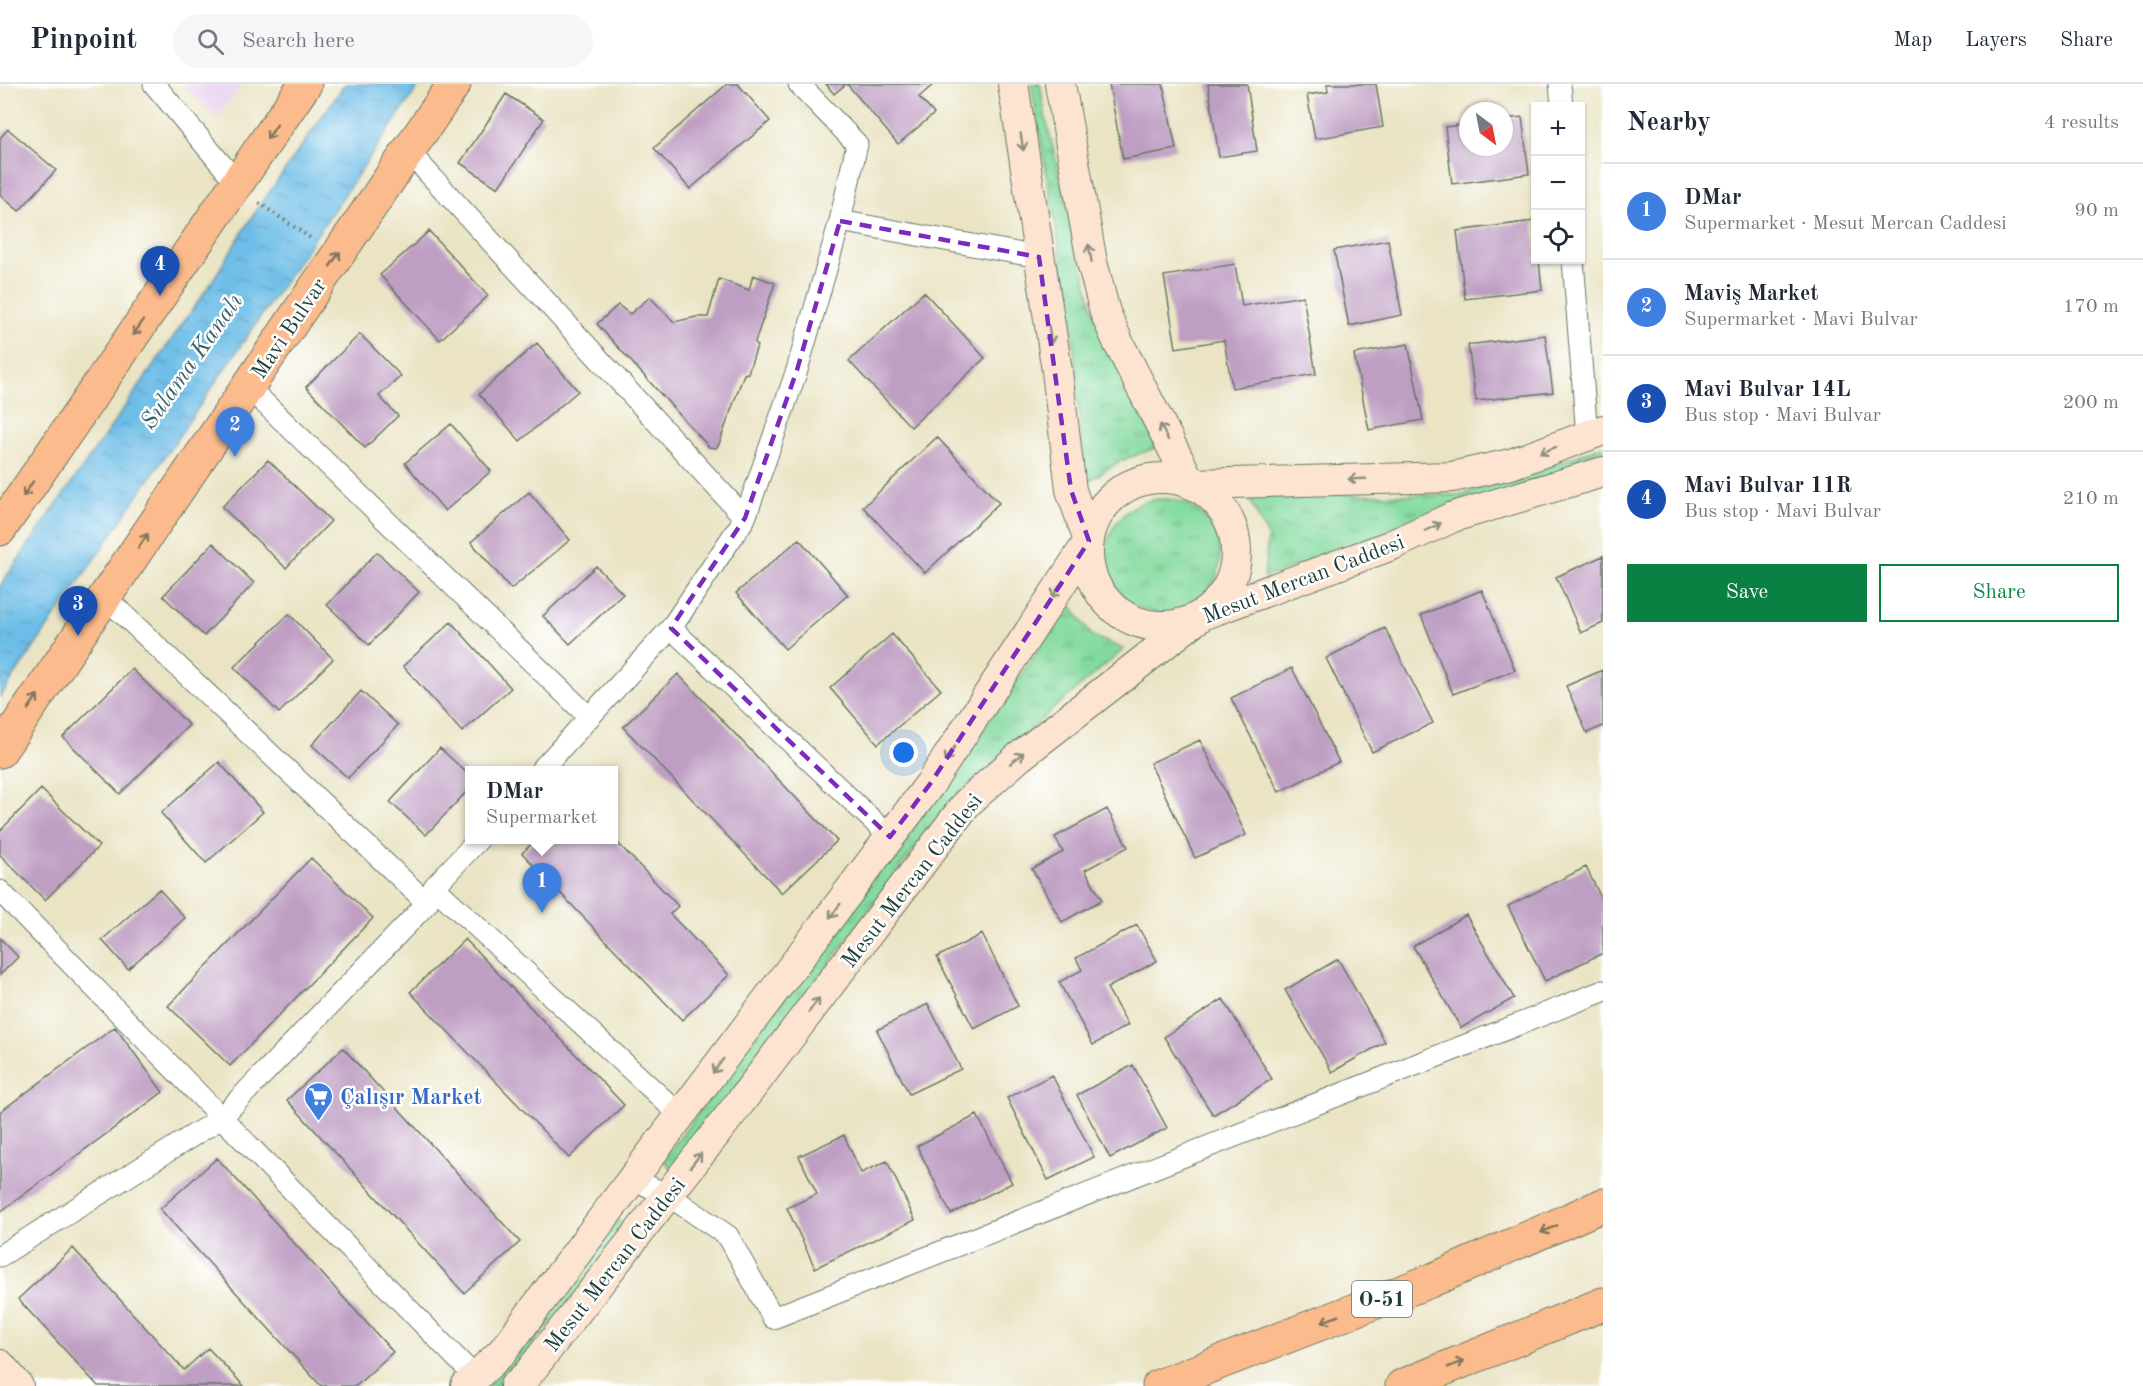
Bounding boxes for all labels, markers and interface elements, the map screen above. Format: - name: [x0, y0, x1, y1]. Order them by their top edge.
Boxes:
- search box: [173, 14, 593, 68]
- icon: search: [194, 25, 227, 58]
- text: Pinpoint: [30, 27, 137, 55]
- text: Search here: [242, 30, 355, 52]
- text: Map: [1893, 30, 1932, 51]
- text: Layers: [1965, 30, 2027, 51]
- text: Share: [2060, 30, 2113, 51]
- north arrow: [1459, 102, 1513, 156]
- map controls: [1531, 102, 1585, 264]
- button: +: [1531, 102, 1585, 156]
- text: Nearby: [1627, 110, 1711, 136]
- text: 4 results: [2044, 113, 2119, 133]
- one-way arrow: [266, 124, 278, 140]
- one-way arrow: [1016, 131, 1027, 151]
- button: −: [1531, 156, 1585, 210]
- text: DMar: [1684, 187, 1742, 209]
- text: 1: [1641, 201, 1652, 221]
- text: 90 m: [2074, 201, 2119, 221]
- button: locate: [1531, 210, 1585, 264]
- text: Supermarket · Mesut Mercan Caddesi: [1684, 214, 2007, 234]
- one-way arrow: [1084, 244, 1095, 263]
- pin: 4: [140, 246, 180, 296]
- one-way arrow: [329, 251, 341, 267]
- street label: Mavi Bulvar: [248, 275, 331, 383]
- text: Maviş Market: [1684, 283, 1819, 305]
- water label: Sulama Kanalı: [137, 290, 248, 435]
- text: 2: [1641, 297, 1652, 317]
- text: 170 m: [2063, 297, 2119, 317]
- text: Supermarket · Mavi Bulvar: [1684, 310, 1918, 330]
- one-way arrow: [132, 319, 144, 336]
- one-way arrow: [1045, 324, 1056, 344]
- text: Mavi Bulvar 14L: [1684, 379, 1850, 401]
- text: 3: [1641, 393, 1652, 413]
- text: 200 m: [2063, 393, 2119, 413]
- text: Bus stop · Mavi Bulvar: [1684, 406, 1881, 426]
- pin: 2: [216, 408, 254, 457]
- one-way arrow: [1158, 423, 1170, 441]
- one-way arrow: [1539, 446, 1558, 457]
- one-way arrow: [1347, 474, 1367, 485]
- text: Mavi Bulvar 11R: [1684, 475, 1852, 497]
- one-way arrow: [22, 480, 34, 496]
- text: 4: [1641, 489, 1652, 509]
- text: 210 m: [2063, 489, 2119, 509]
- text: Bus stop · Mavi Bulvar: [1684, 502, 1881, 522]
- one-way arrow: [1423, 520, 1441, 532]
- street label: Mesut Mercan Caddesi: [1200, 531, 1408, 628]
- one-way arrow: [137, 534, 149, 550]
- button: Save: [1627, 564, 1867, 622]
- button: Share: [1879, 564, 2119, 622]
- one-way arrow: [1051, 581, 1063, 598]
- pin: 3: [58, 586, 98, 636]
- one-way arrow: [27, 695, 39, 711]
- your location: [889, 738, 918, 767]
- one-way arrow: [944, 745, 957, 762]
- one-way arrow: [1009, 752, 1025, 765]
- popup: [465, 766, 618, 844]
- text: DMar: [486, 781, 543, 803]
- street label: Mesut Mercan Caddesi: [838, 790, 987, 972]
- text: Supermarket: [486, 808, 597, 828]
- pin: 1: [522, 864, 562, 913]
- one-way arrow: [829, 902, 841, 918]
- one-way arrow: [808, 998, 820, 1014]
- one-way arrow: [711, 1058, 724, 1074]
- supermarket icon: Çalışır Market: [303, 1080, 335, 1122]
- place label: Çalışır Market: [340, 1087, 482, 1109]
- one-way arrow: [689, 1152, 702, 1168]
- street label: Mesut Mercan Caddesi: [541, 1174, 690, 1356]
- one-way arrow: [1541, 1223, 1559, 1235]
- road number: O-51: [1352, 1281, 1412, 1317]
- one-way arrow: [1322, 1315, 1340, 1326]
- one-way arrow: [1447, 1358, 1465, 1369]

